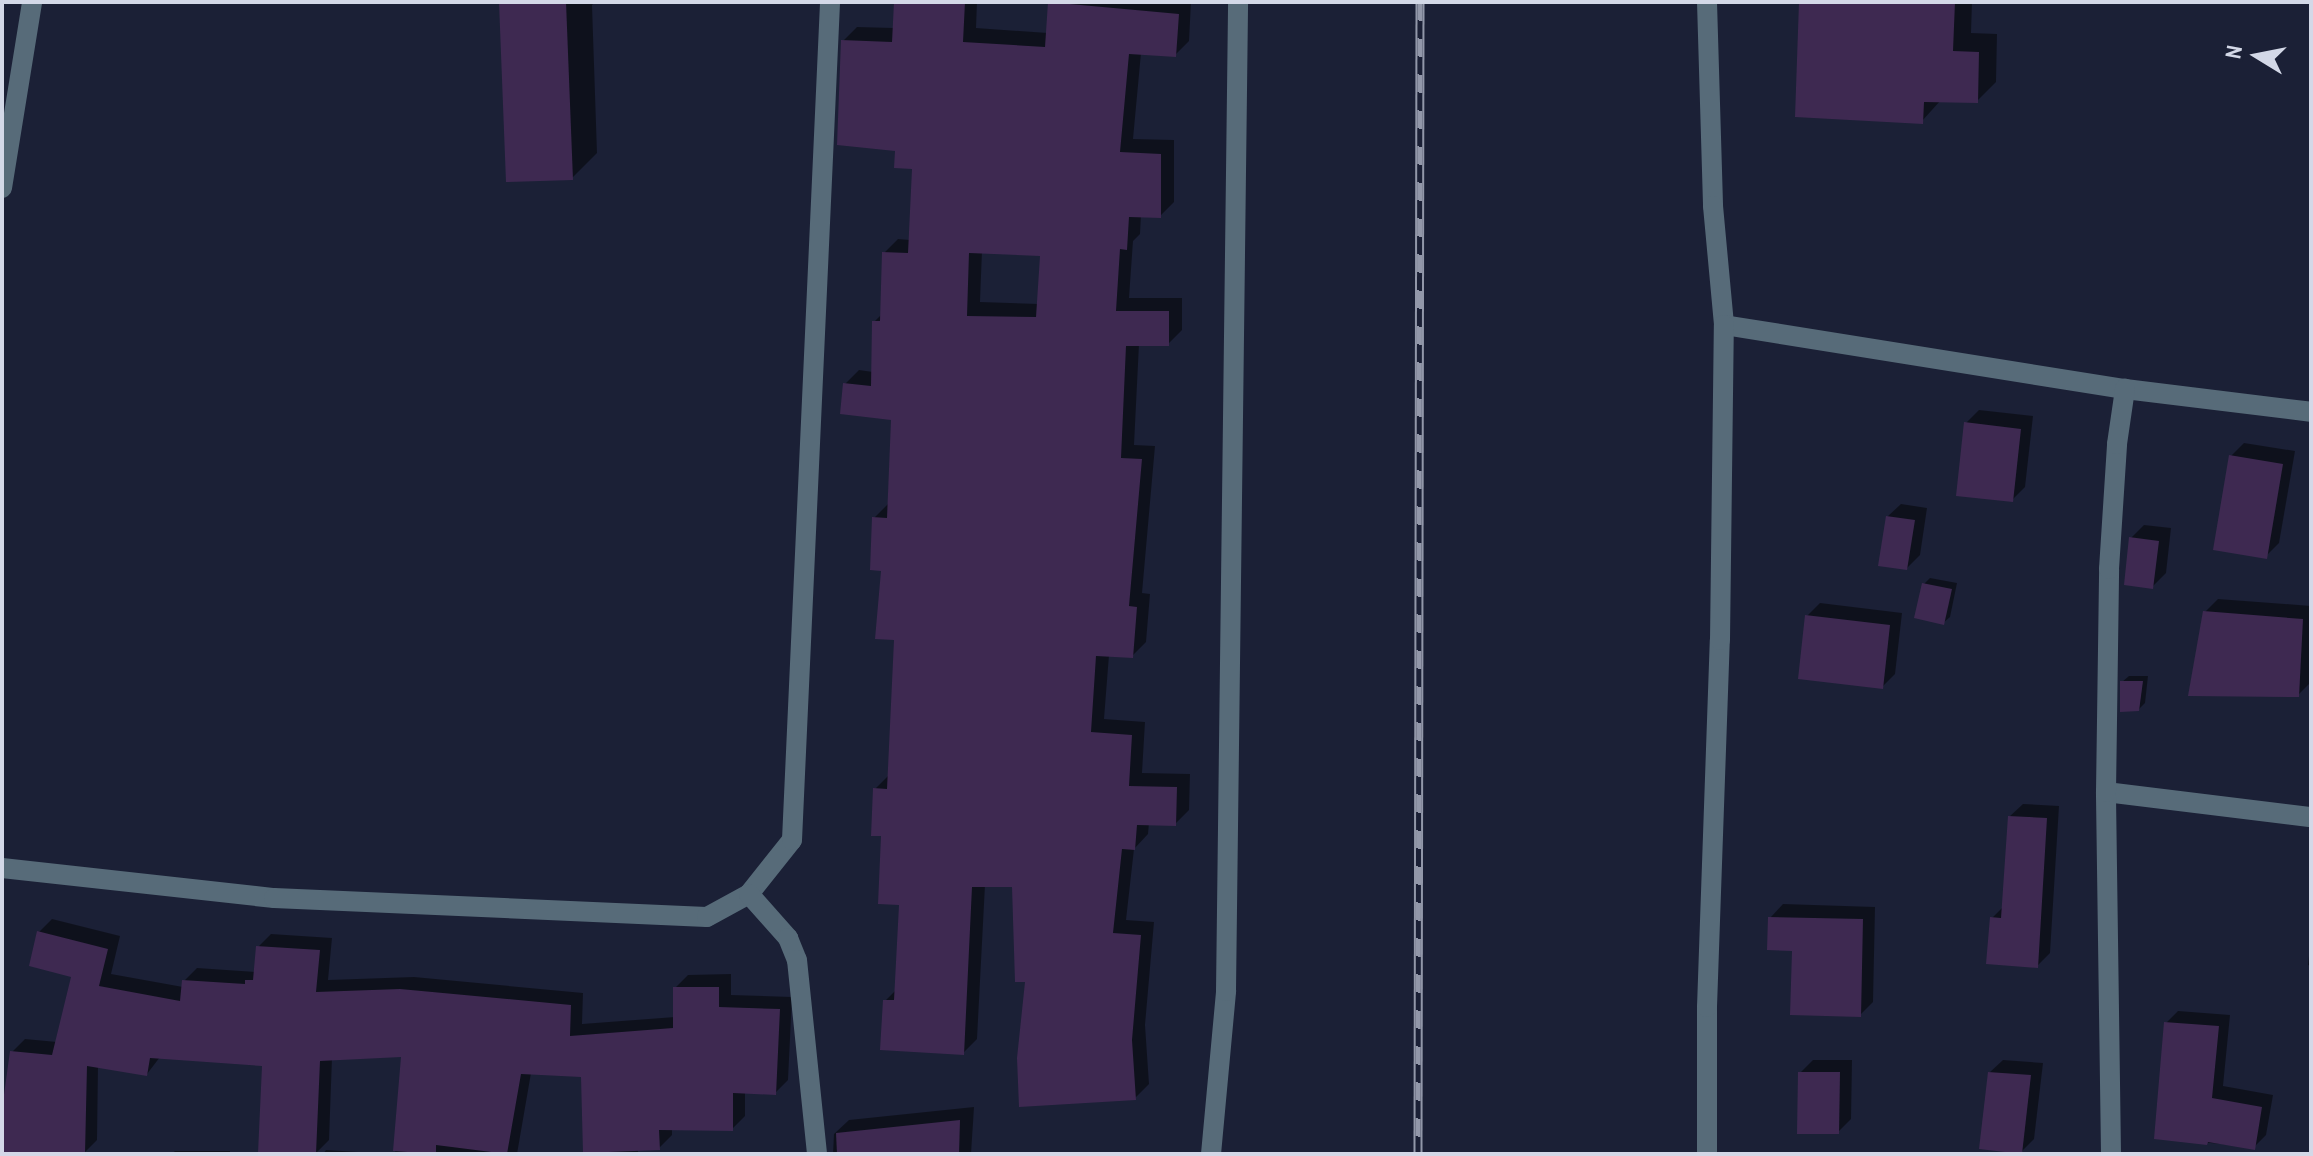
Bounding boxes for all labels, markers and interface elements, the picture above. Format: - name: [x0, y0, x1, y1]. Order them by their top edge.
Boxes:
- north arrow: [2217, 16, 2297, 96]
- text: N: [2217, 43, 2249, 61]

